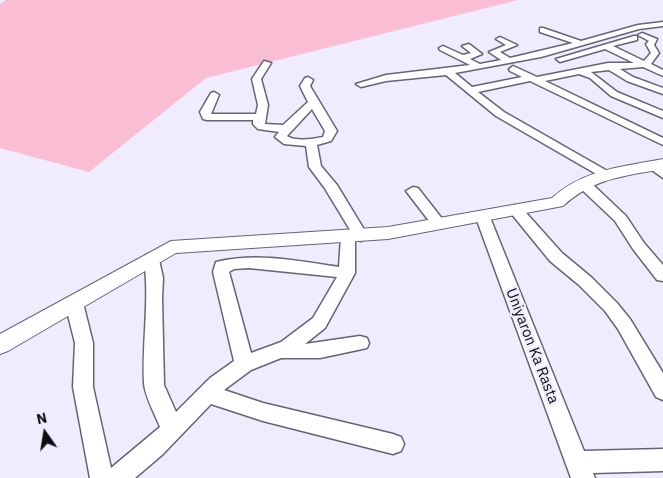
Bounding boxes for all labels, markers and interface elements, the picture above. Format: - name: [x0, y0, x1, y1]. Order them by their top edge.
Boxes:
- street label: Uniyaron Ka Rasta: [502, 286, 562, 406]
- north arrow: [20, 408, 70, 458]
- text: N: [35, 408, 49, 428]

